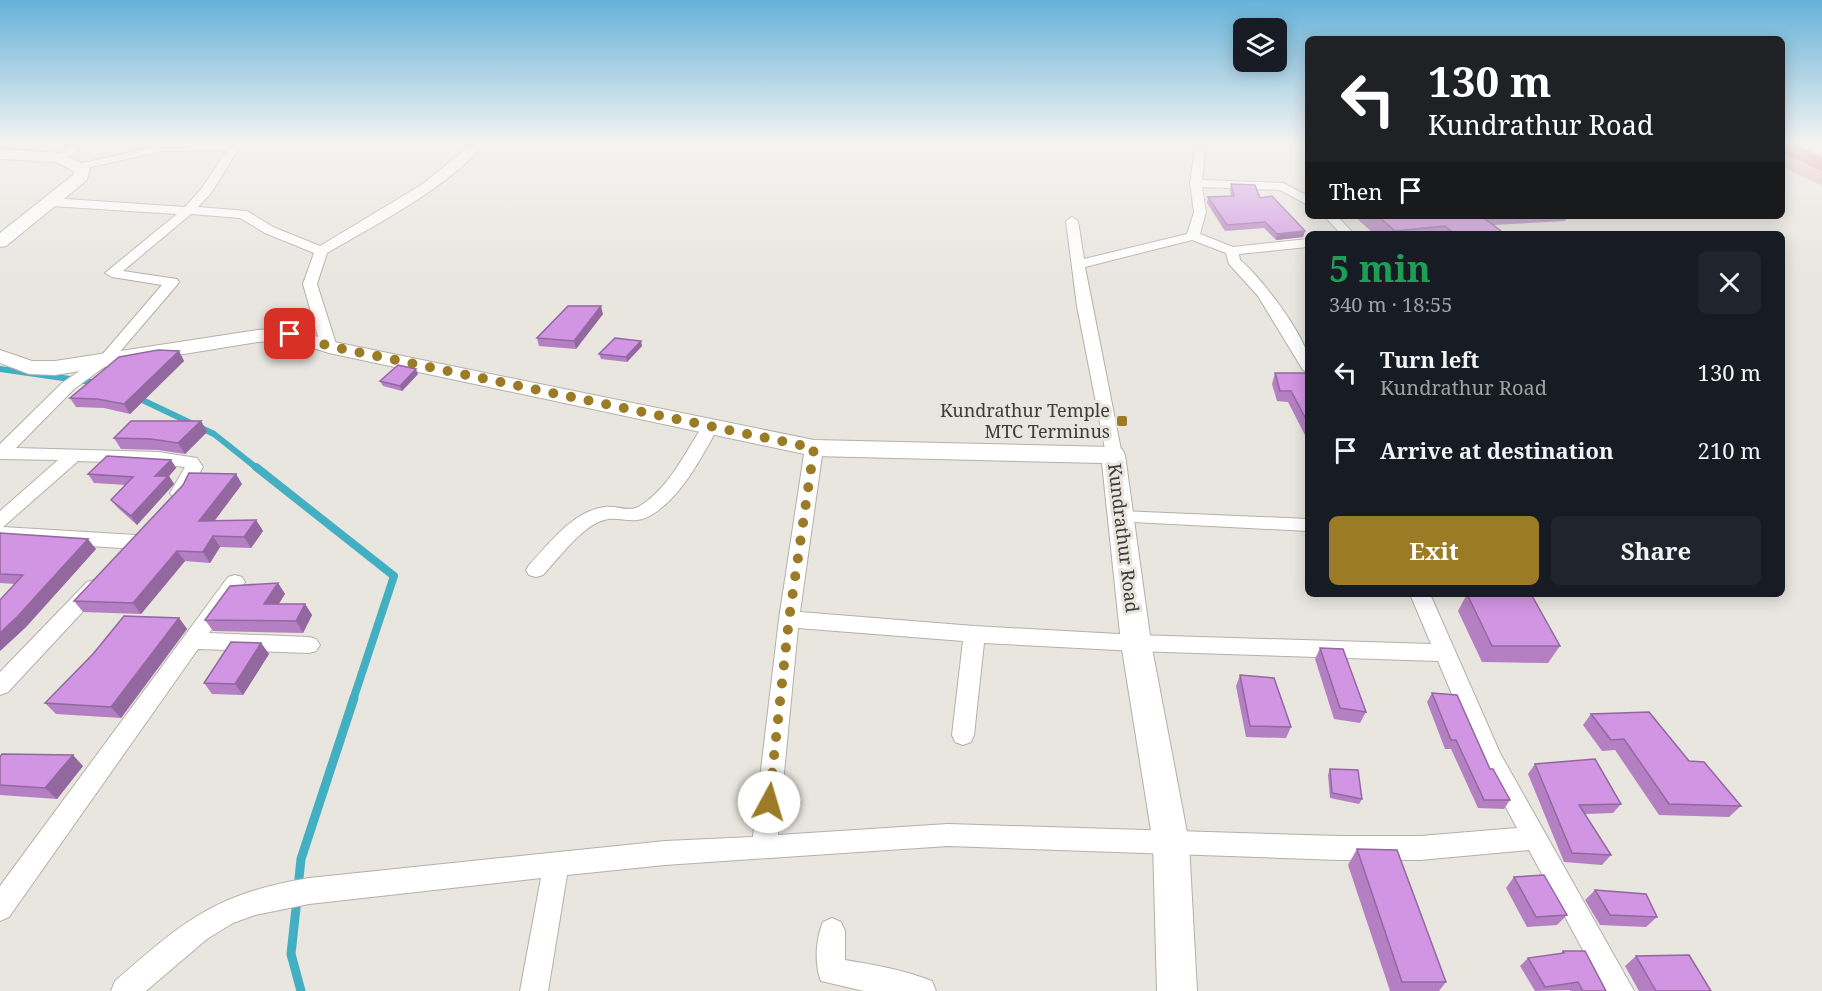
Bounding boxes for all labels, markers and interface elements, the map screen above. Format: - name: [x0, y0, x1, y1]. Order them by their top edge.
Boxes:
- map controls: [1233, 18, 1287, 72]
- button: layers: [1233, 18, 1287, 72]
- text: 130 m: [1428, 52, 1552, 109]
- icon: left: [1329, 60, 1407, 138]
- text: Kundrathur Road: [1428, 106, 1653, 143]
- icon: arrive: [1394, 174, 1427, 207]
- text: Then: [1329, 176, 1382, 206]
- text: 5 min: [1329, 244, 1431, 293]
- button: close: [1698, 251, 1761, 314]
- text: 340 m · 18:55: [1329, 291, 1452, 318]
- pin: [264, 308, 315, 359]
- icon: arrive: [273, 317, 306, 350]
- text: Turn left: [1380, 344, 1479, 374]
- icon: left: [1329, 356, 1362, 389]
- text: 130 m: [1698, 357, 1761, 387]
- text: Kundrathur Road: [1380, 374, 1547, 401]
- place label: Kundrathur Temple MTC Terminus: [940, 398, 1110, 443]
- marker: Kundrathur Temple MTC Terminus: [1115, 414, 1129, 428]
- icon: arrive: [1329, 434, 1362, 467]
- text: Arrive at destination: [1380, 435, 1614, 465]
- text: 210 m: [1698, 435, 1761, 465]
- street label: Kundrathur Road: [1103, 462, 1145, 614]
- button: Exit: [1329, 516, 1539, 585]
- button: Share: [1551, 516, 1761, 585]
- position arrow: [737, 770, 801, 834]

